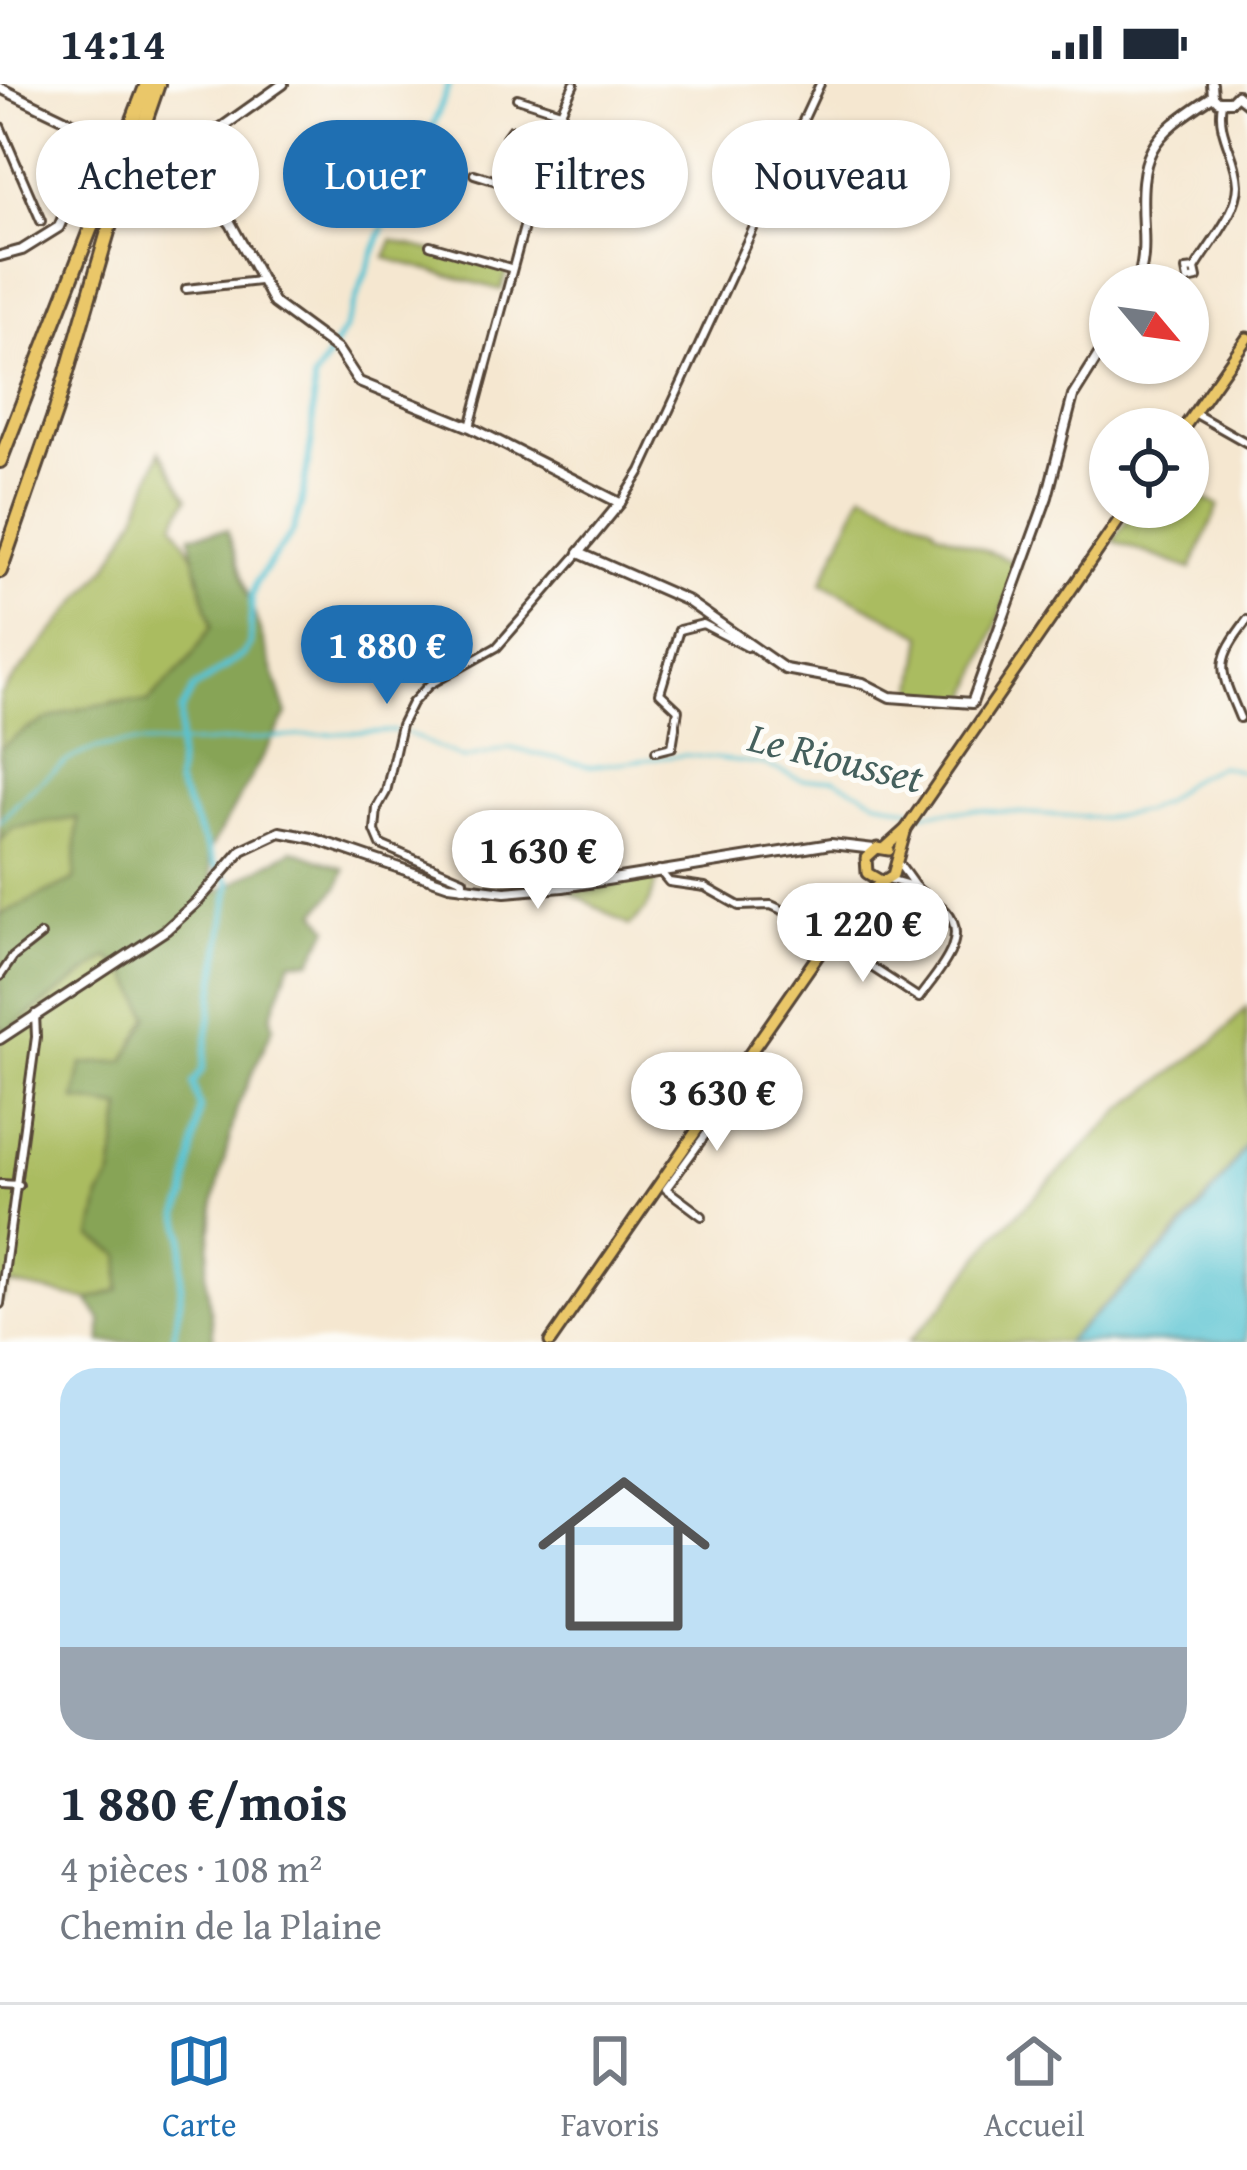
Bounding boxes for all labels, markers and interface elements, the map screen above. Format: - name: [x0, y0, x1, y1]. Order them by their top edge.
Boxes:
- text: 14:14: [60, 10, 166, 75]
- chip: Acheter: [36, 120, 259, 228]
- chip: Louer: [283, 120, 468, 228]
- chip: Filtres: [492, 120, 688, 228]
- chip: Nouveau: [712, 120, 950, 228]
- north arrow: [1089, 264, 1209, 384]
- map controls: [1089, 264, 1209, 528]
- button: locate: [1089, 408, 1209, 528]
- pin: 1 880 €: [276, 605, 498, 707]
- text: 1 880 €: [328, 615, 446, 672]
- water label: Le Riousset: [741, 705, 930, 808]
- pin: 1 630 €: [427, 810, 649, 912]
- text: 1 630 €: [479, 820, 597, 877]
- pin: 1 220 €: [752, 883, 974, 985]
- text: 1 220 €: [804, 893, 922, 950]
- pin: 3 630 €: [606, 1052, 828, 1154]
- text: 3 630 €: [658, 1062, 776, 1119]
- icon: home: [516, 1446, 732, 1662]
- text: 1 880 €/mois: [60, 1764, 348, 1839]
- text: 4 pièces · 108 m²: [60, 1839, 322, 1896]
- text: Chemin de la Plaine: [60, 1896, 382, 1953]
- tab: Carte: [162, 2028, 236, 2148]
- tab: Favoris: [561, 2028, 659, 2148]
- tab: Accueil: [984, 2028, 1085, 2148]

